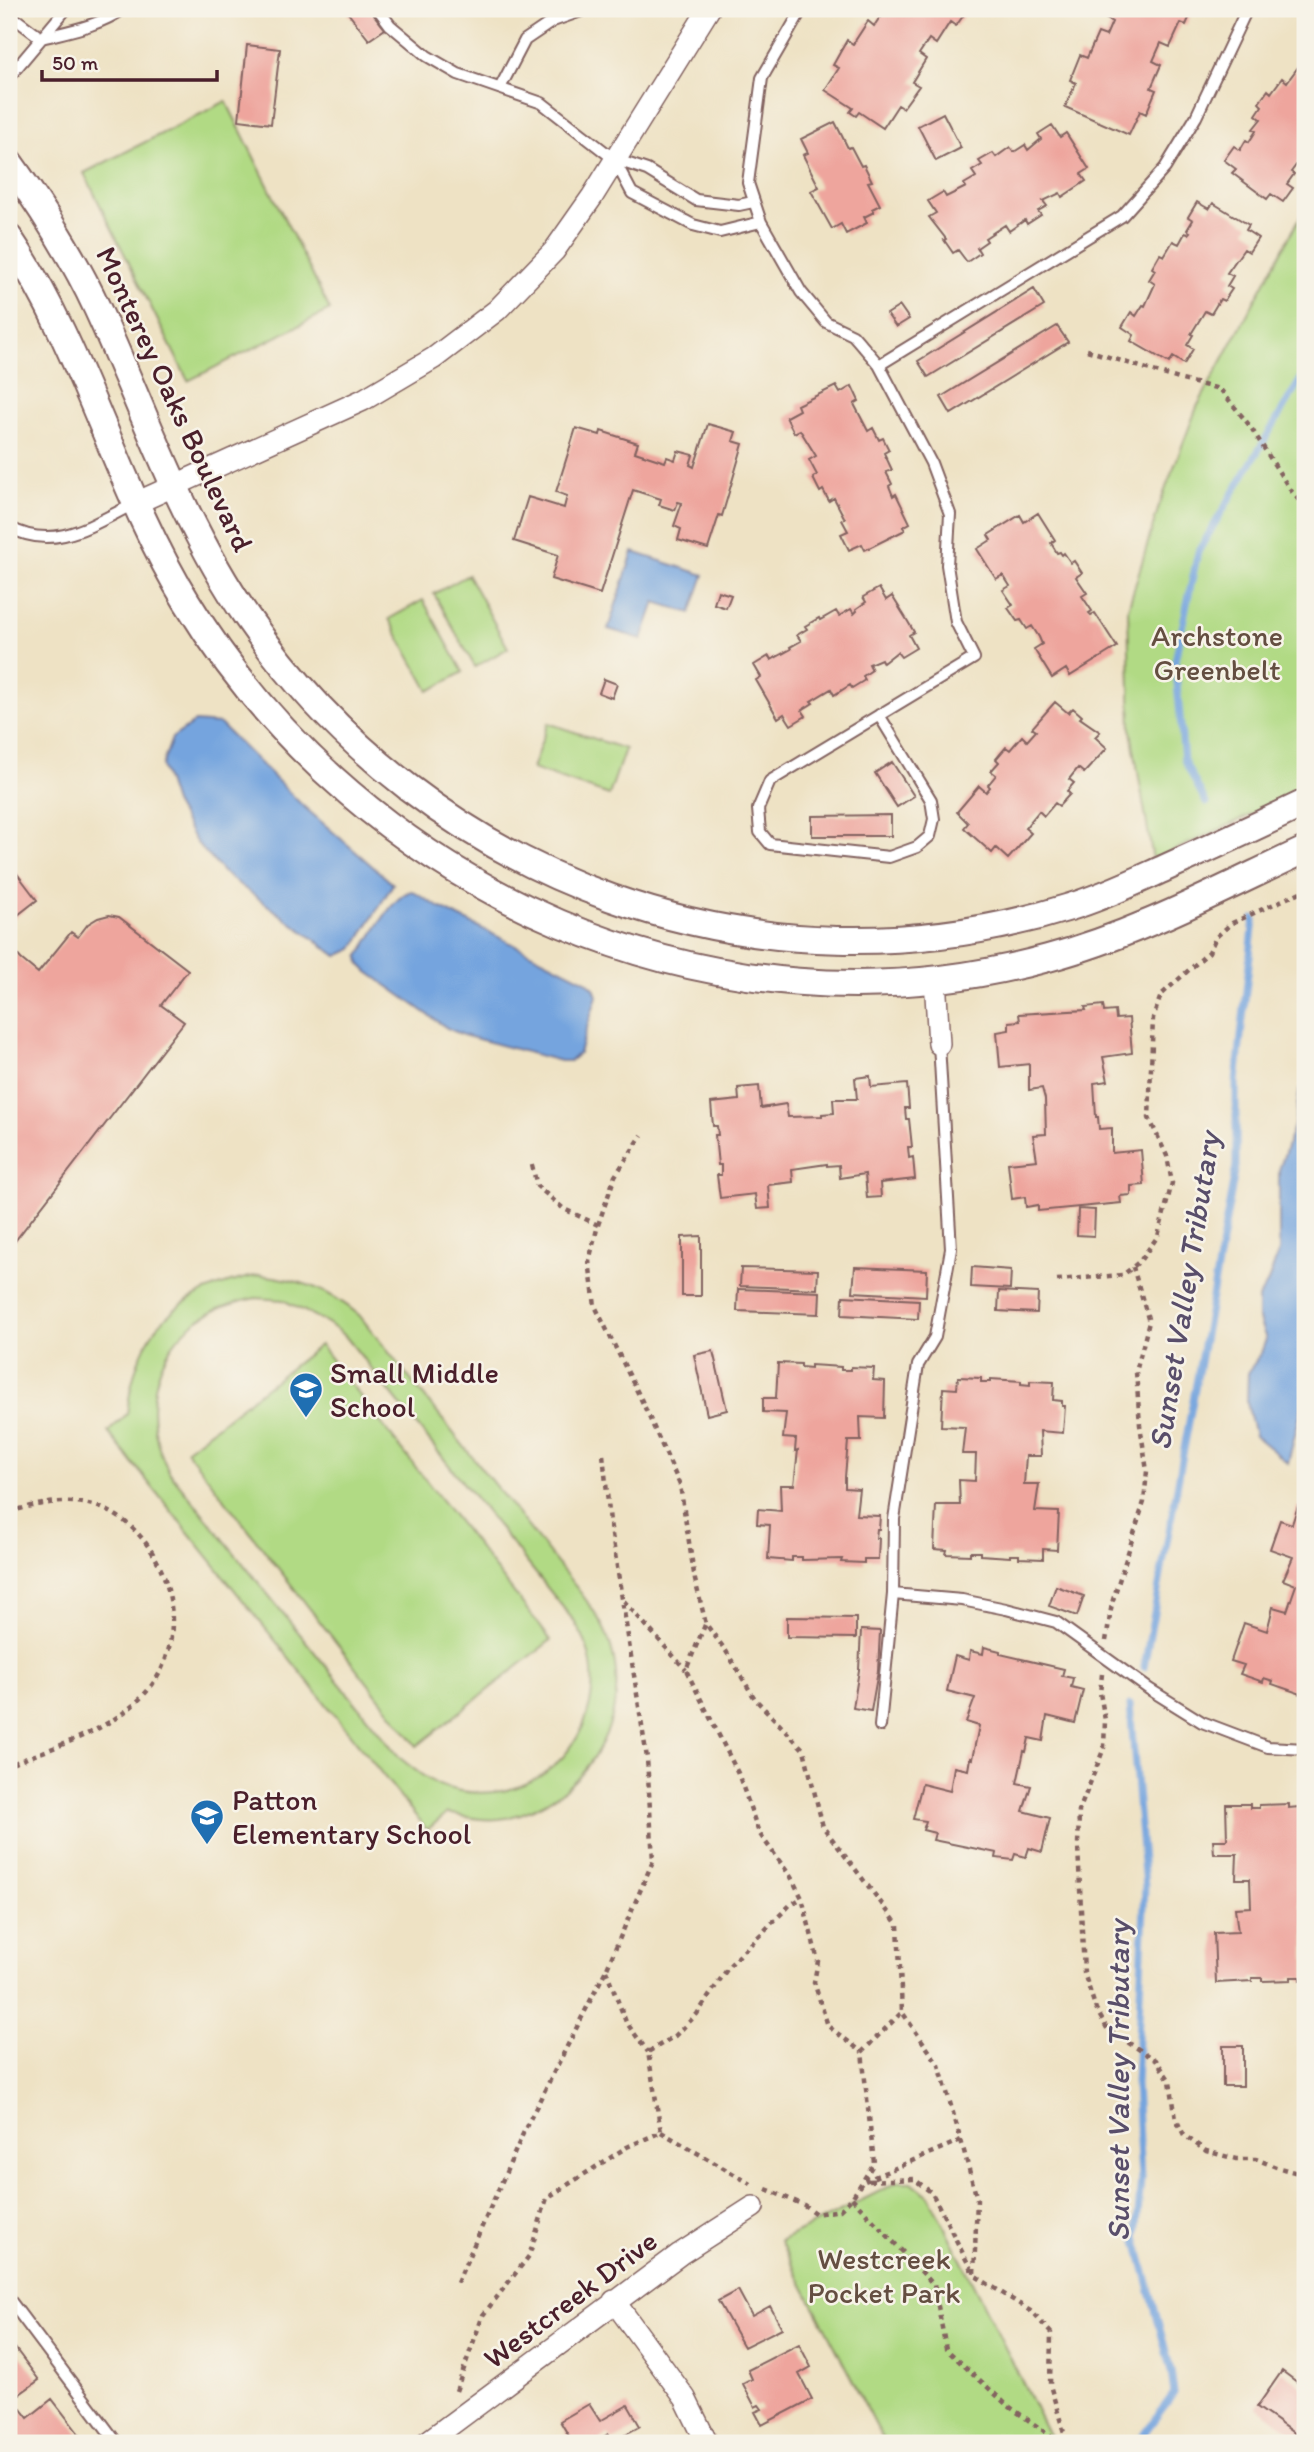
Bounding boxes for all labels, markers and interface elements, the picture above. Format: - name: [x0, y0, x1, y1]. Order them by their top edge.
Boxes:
- scale bar: [42, 38, 217, 82]
- text: 50 m: [52, 50, 99, 75]
- street label: Monterey Oaks Boulevard: [88, 241, 262, 558]
- park label: Archstone Greenbelt: [1151, 617, 1283, 688]
- water label: Sunset Valley Tributary: [1140, 1127, 1228, 1452]
- place label: Small Middle School: [330, 1354, 499, 1425]
- school or university icon: Small Middle School: [287, 1370, 325, 1419]
- place label: Patton Elementary School: [232, 1781, 472, 1852]
- school or university icon: Patton Elementary School: [188, 1797, 226, 1846]
- water label: Sunset Valley Tributary: [1099, 1918, 1137, 2242]
- street label: Westcreek Drive: [476, 2222, 664, 2376]
- park label: Westcreek Pocket Park: [807, 2240, 961, 2311]

